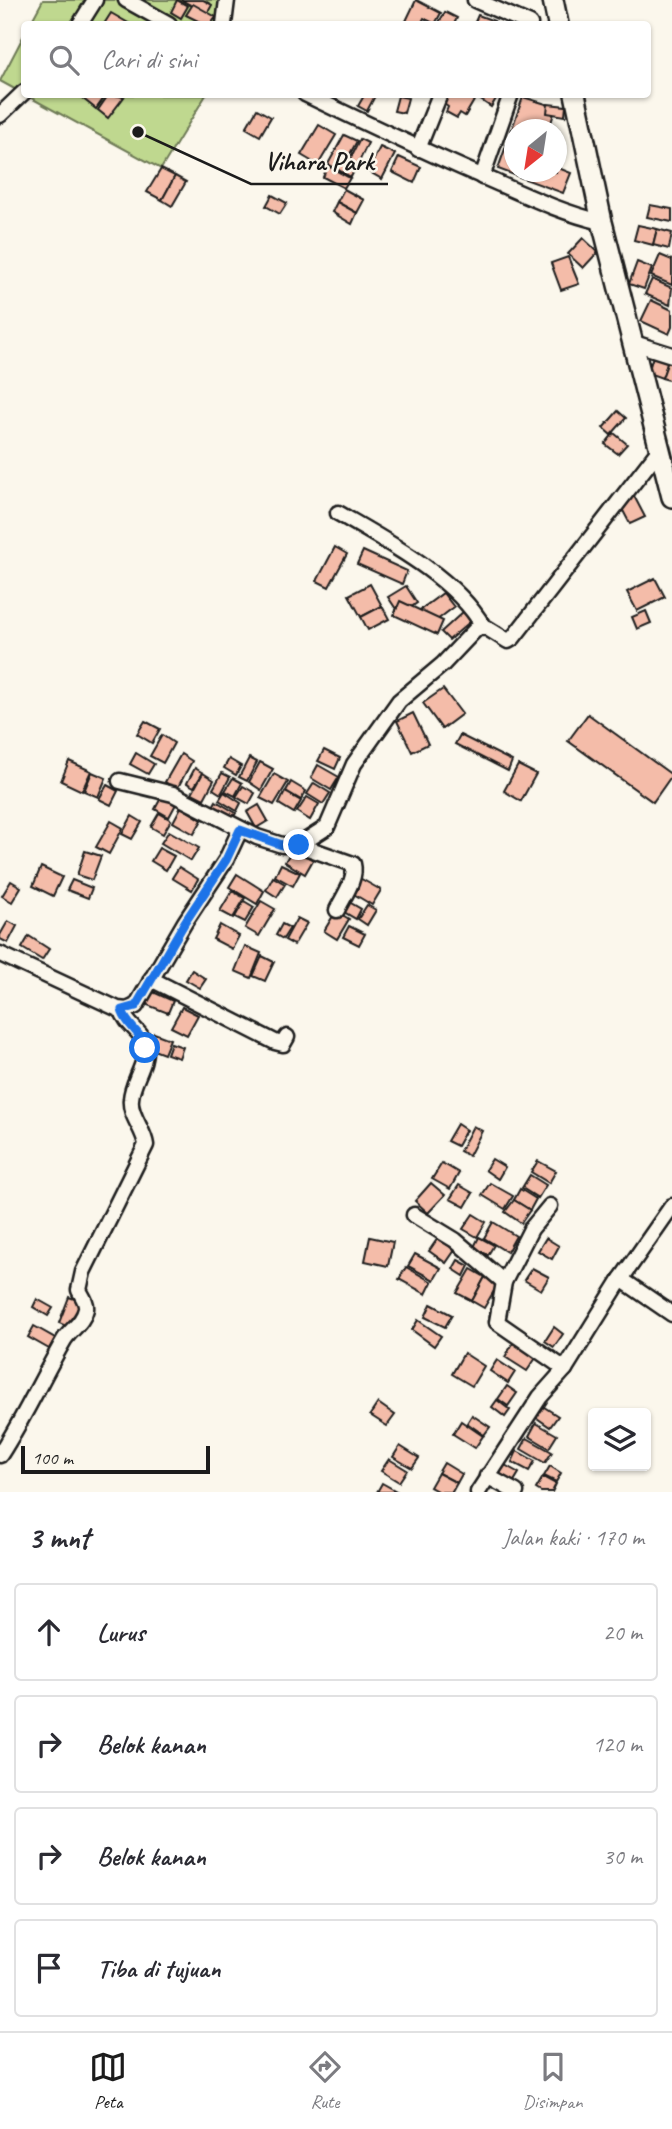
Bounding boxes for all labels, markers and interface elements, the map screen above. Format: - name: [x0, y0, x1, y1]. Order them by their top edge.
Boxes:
- search box: [21, 21, 651, 98]
- icon: search: [45, 41, 83, 79]
- text: Cari di sini: [101, 43, 197, 76]
- north arrow: [504, 119, 567, 182]
- callout: Vihara Park: [251, 137, 388, 184]
- text: Vihara Park: [264, 145, 376, 178]
- route end: [283, 829, 314, 860]
- route start: [129, 1032, 160, 1063]
- map controls: [588, 1408, 651, 1471]
- button: layers: [588, 1408, 651, 1471]
- scale bar: [21, 1443, 210, 1475]
- text: 100 m: [32, 1446, 73, 1470]
- text: 3 mnt: [28, 1519, 90, 1557]
- text: Jalan kaki · 170 m: [502, 1523, 644, 1552]
- icon: ahead: [30, 1613, 68, 1651]
- text: Lurus: [97, 1616, 145, 1649]
- text: 20 m: [603, 1618, 642, 1647]
- icon: right: [30, 1725, 68, 1763]
- text: Belok kanan: [97, 1728, 206, 1761]
- text: 120 m: [593, 1730, 642, 1759]
- icon: right: [30, 1837, 68, 1875]
- text: Belok kanan: [97, 1840, 206, 1873]
- text: 30 m: [603, 1842, 642, 1871]
- icon: arrive: [30, 1949, 68, 1987]
- text: Tiba di tujuan: [97, 1952, 221, 1985]
- tab: Peta: [89, 2048, 127, 2114]
- tab: Rute: [306, 2048, 344, 2114]
- tab: Disimpan: [523, 2048, 583, 2114]

